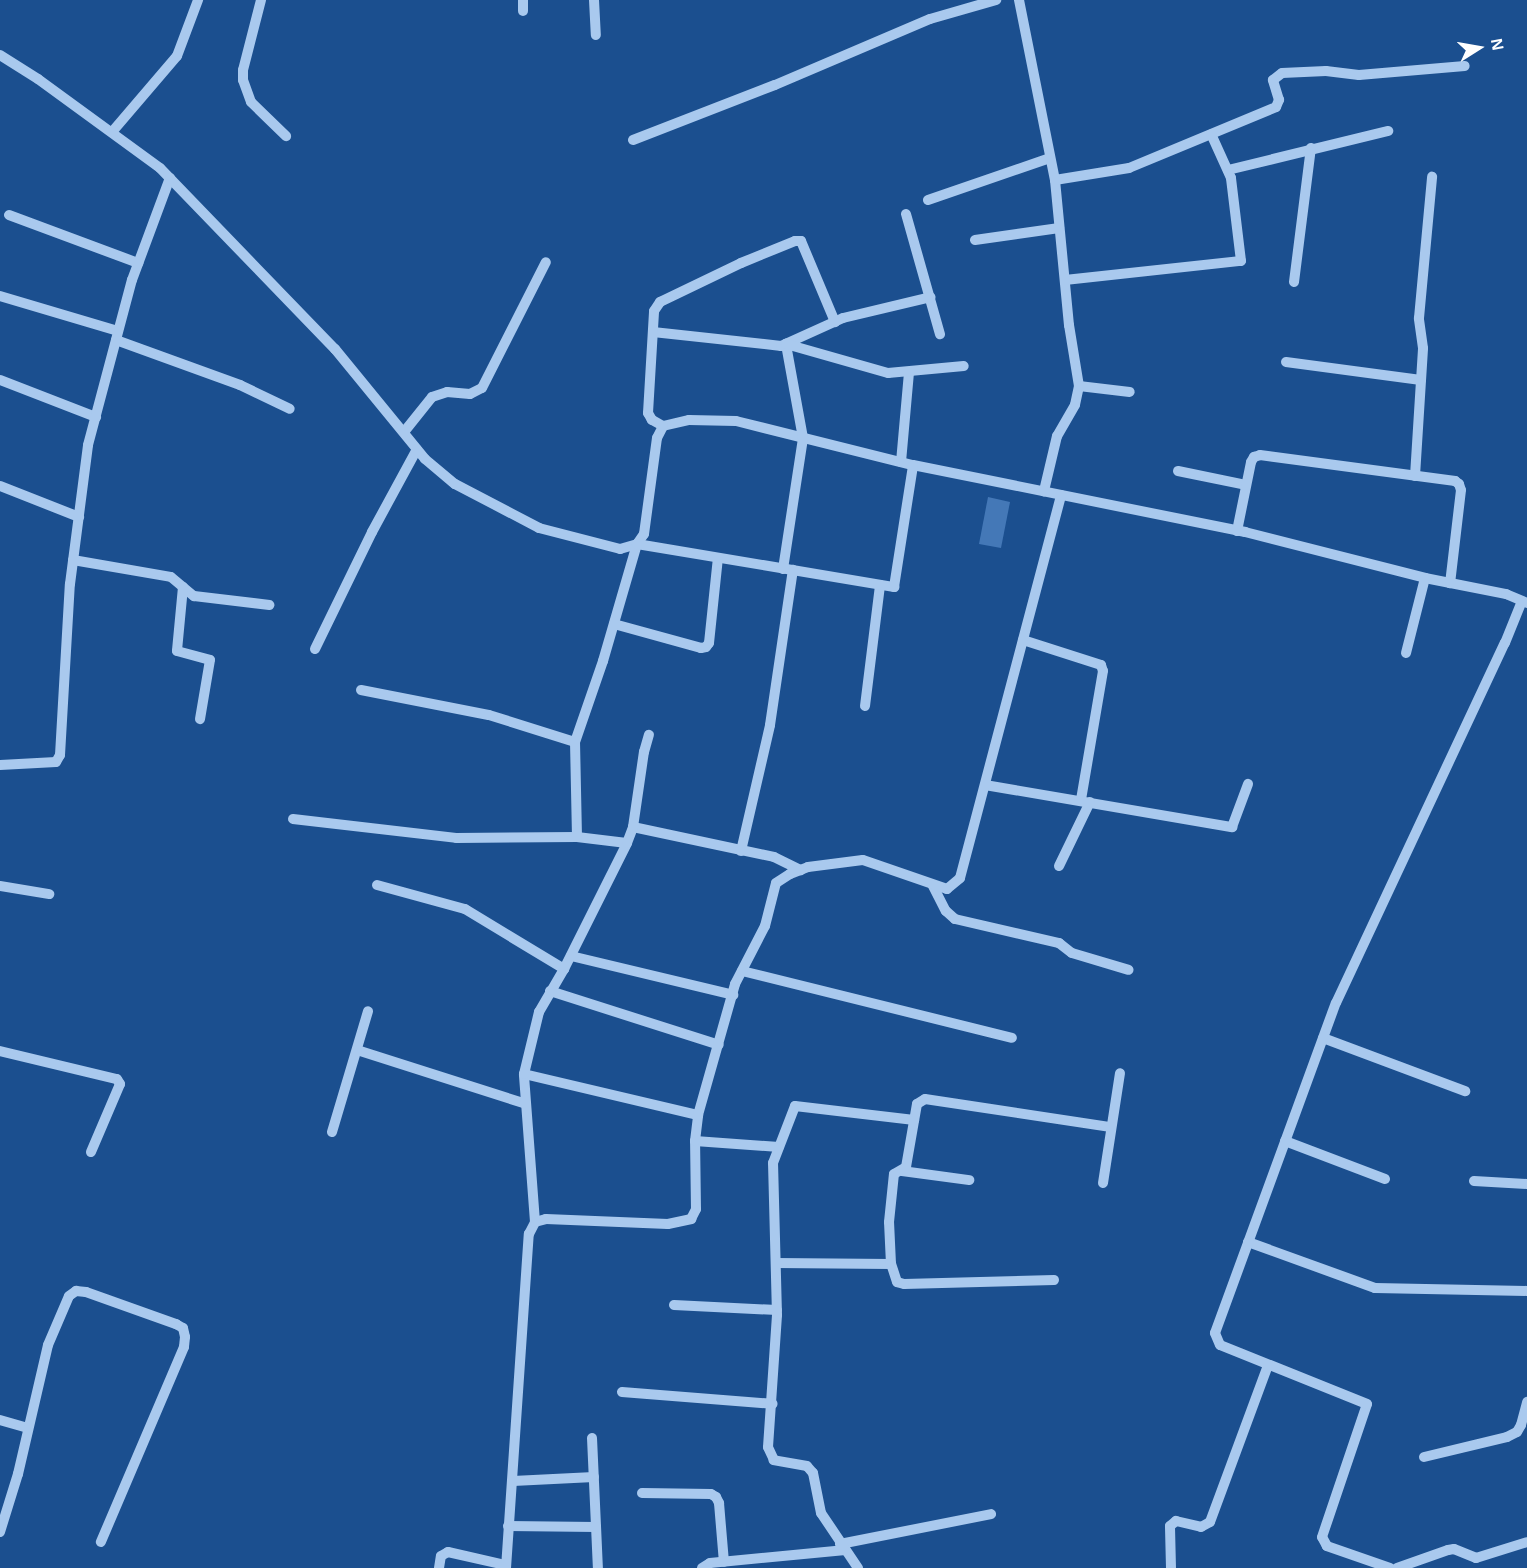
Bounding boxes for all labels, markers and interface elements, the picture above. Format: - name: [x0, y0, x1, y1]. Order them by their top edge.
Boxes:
- north arrow: [1449, 18, 1509, 78]
- text: N: [1488, 37, 1507, 52]

